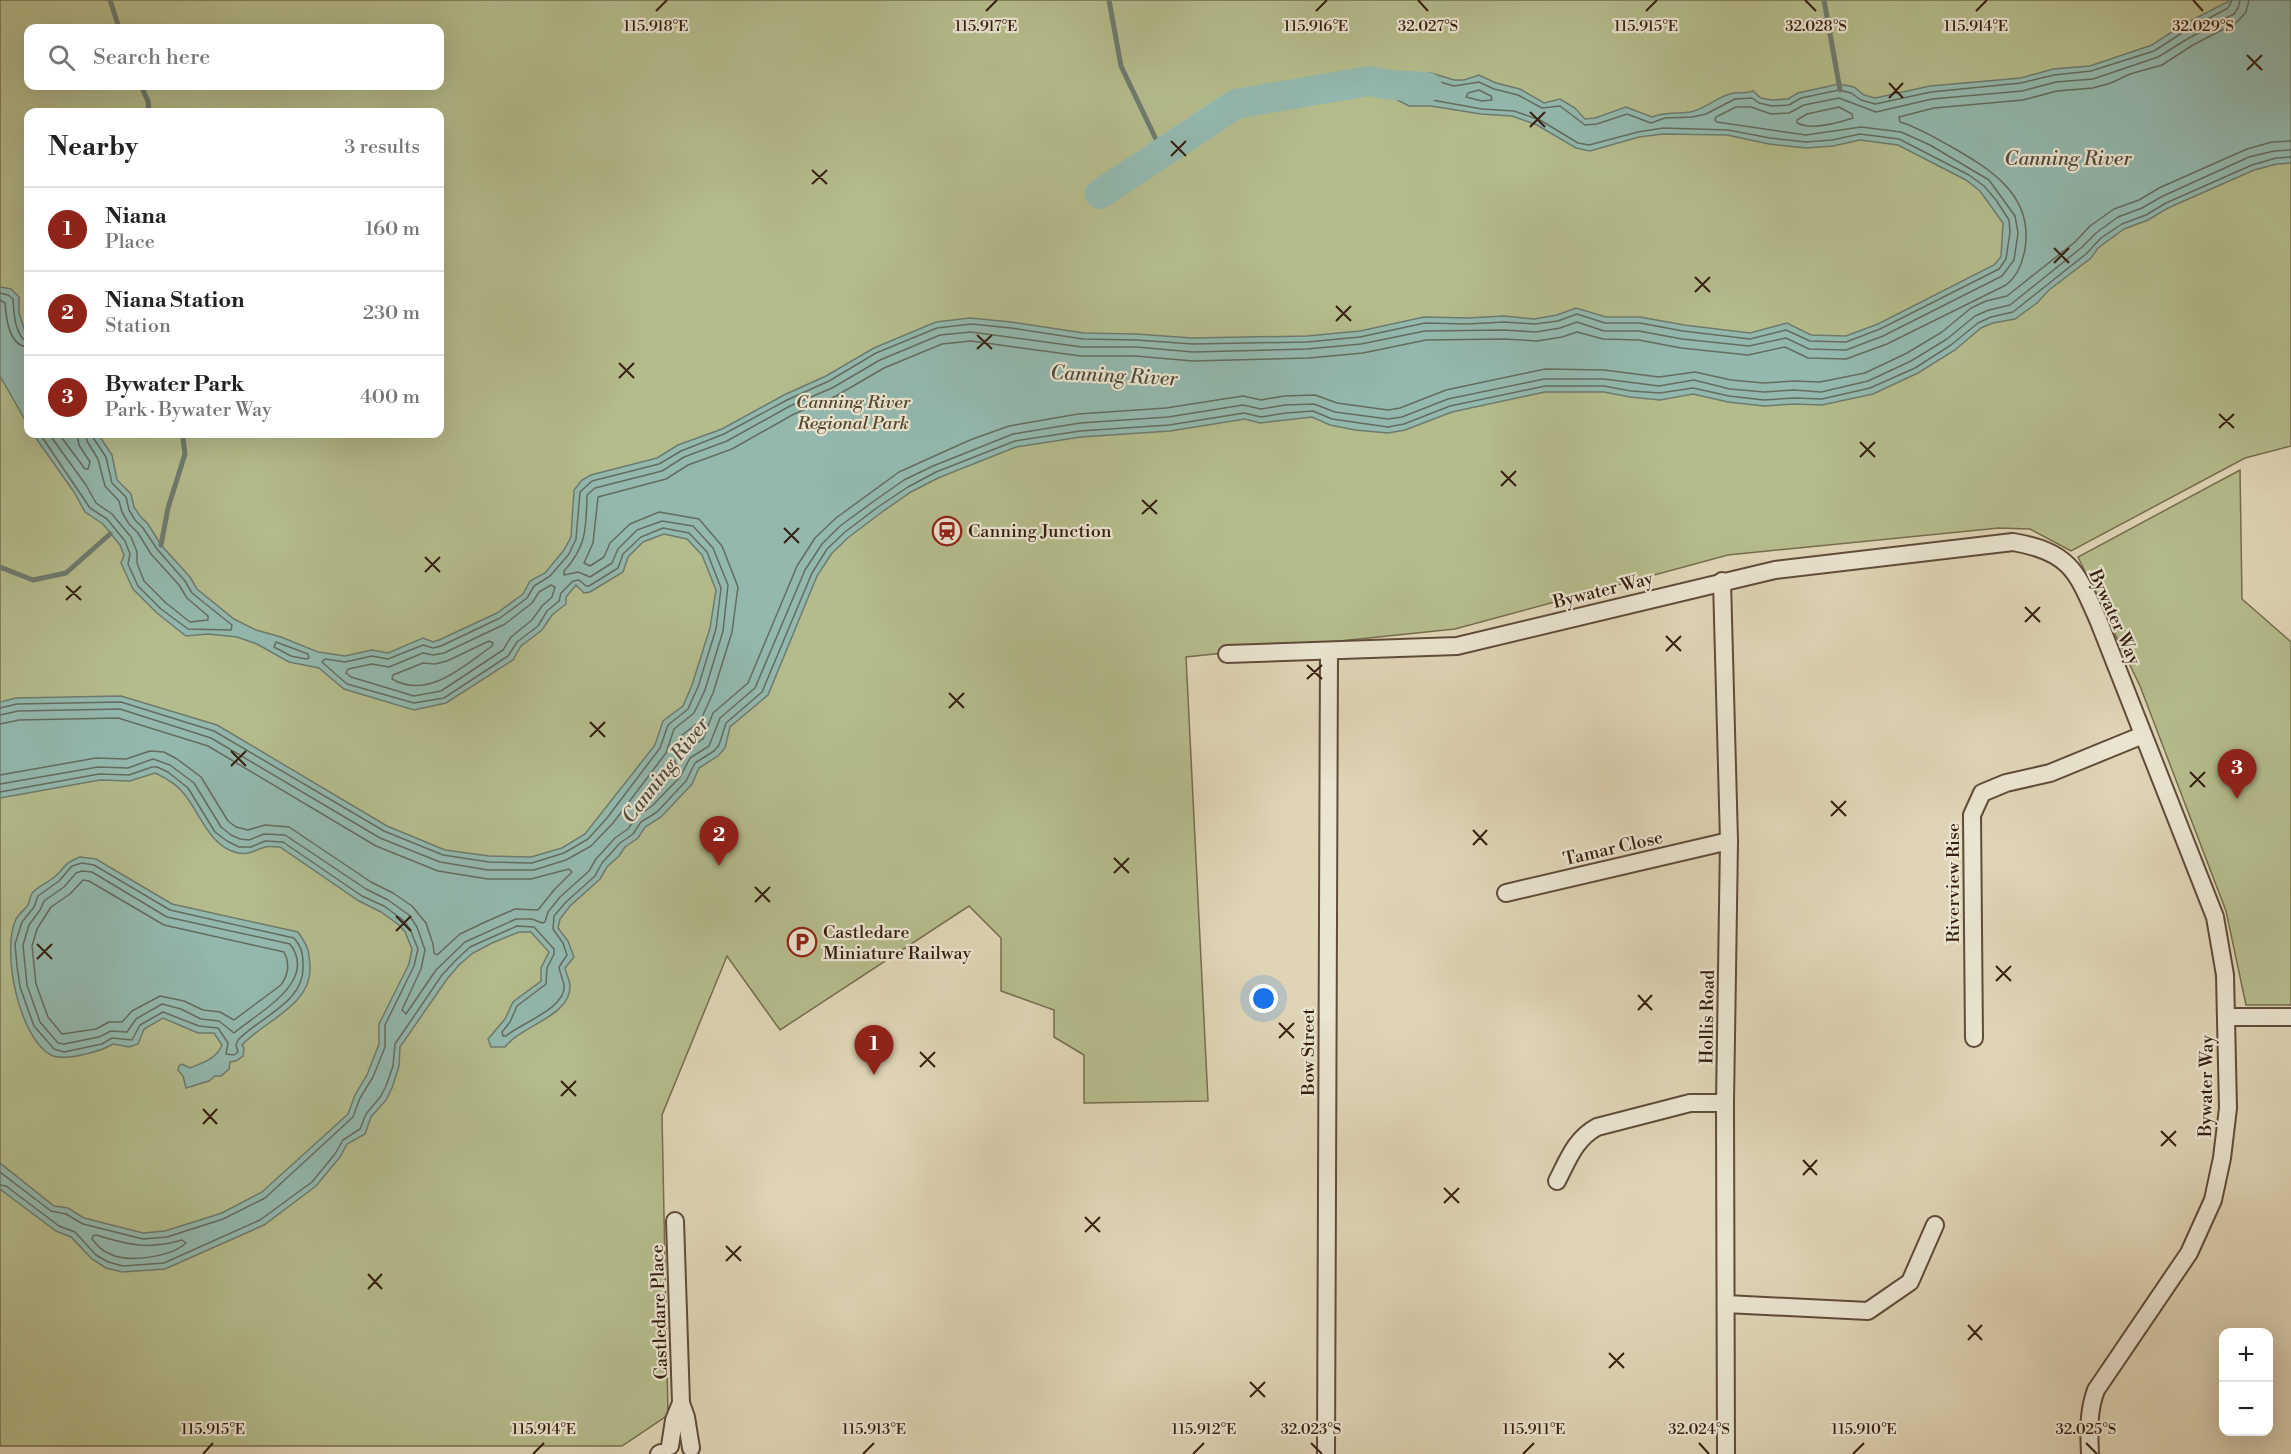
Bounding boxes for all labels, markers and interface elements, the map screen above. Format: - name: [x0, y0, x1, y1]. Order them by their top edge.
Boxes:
- text: 115.918°E: [624, 17, 688, 36]
- text: 115.917°E: [955, 17, 1017, 36]
- text: 115.916°E: [1284, 17, 1348, 36]
- text: 32.027°S: [1398, 17, 1458, 36]
- text: 115.915°E: [1614, 17, 1678, 36]
- text: 32.028°S: [1785, 17, 1847, 36]
- text: 115.914°E: [1944, 17, 2008, 36]
- text: 32.029°S: [2172, 17, 2234, 36]
- search box: [24, 24, 444, 90]
- icon: search: [45, 41, 78, 74]
- text: Search here: [93, 44, 210, 71]
- text: Nearby: [48, 131, 138, 163]
- text: 3 results: [344, 135, 420, 160]
- water label: Canning River: [2004, 147, 2132, 172]
- text: Niana: [105, 203, 167, 230]
- text: 1: [63, 217, 72, 242]
- text: 160 m: [365, 217, 420, 242]
- text: Place: [105, 230, 155, 255]
- text: Niana Station: [105, 287, 245, 314]
- text: 2: [61, 301, 74, 326]
- text: 230 m: [363, 301, 420, 326]
- text: Station: [105, 314, 171, 339]
- water label: Canning River: [1050, 361, 1179, 392]
- text: Bywater Park: [105, 371, 244, 398]
- text: 3: [61, 385, 74, 410]
- text: 400 m: [360, 385, 420, 410]
- park label: Canning River Regional Park: [796, 391, 911, 435]
- text: Park · Bywater Way: [105, 398, 272, 423]
- station icon: Canning Junction: [931, 515, 963, 547]
- place label: Canning Junction: [968, 520, 1112, 543]
- street label: Bywater Way: [2083, 565, 2146, 669]
- street label: Bywater Way: [1550, 567, 1656, 614]
- water label: Canning River: [617, 713, 716, 829]
- pin: 3: [2218, 750, 2256, 799]
- pin: 2: [700, 816, 738, 866]
- street label: Riverview Rise: [1942, 823, 1965, 943]
- street label: Tamar Close: [1561, 826, 1665, 871]
- place label: Castledare Miniature Railway: [823, 921, 971, 965]
- parking icon: Castledare Miniature Railway: [786, 926, 818, 958]
- street label: Hollis Road: [1695, 969, 1720, 1064]
- your location: [1249, 984, 1278, 1013]
- street label: Bow Street: [1297, 1008, 1320, 1097]
- pin: 1: [854, 1026, 894, 1075]
- street label: Bywater Way: [2194, 1034, 2219, 1138]
- street label: Castledare Place: [646, 1244, 673, 1380]
- map controls: [2219, 1328, 2273, 1436]
- button: +: [2219, 1328, 2273, 1382]
- button: −: [2219, 1382, 2273, 1436]
- text: 115.915°E: [181, 1420, 245, 1439]
- text: 115.914°E: [512, 1420, 576, 1439]
- text: 115.913°E: [842, 1420, 906, 1439]
- text: 115.912°E: [1172, 1420, 1236, 1439]
- text: 32.023°S: [1281, 1420, 1341, 1439]
- text: 115.911°E: [1503, 1420, 1565, 1439]
- text: 32.024°S: [1668, 1420, 1730, 1439]
- text: 115.910°E: [1831, 1420, 1897, 1439]
- text: 32.025°S: [2056, 1420, 2116, 1439]

